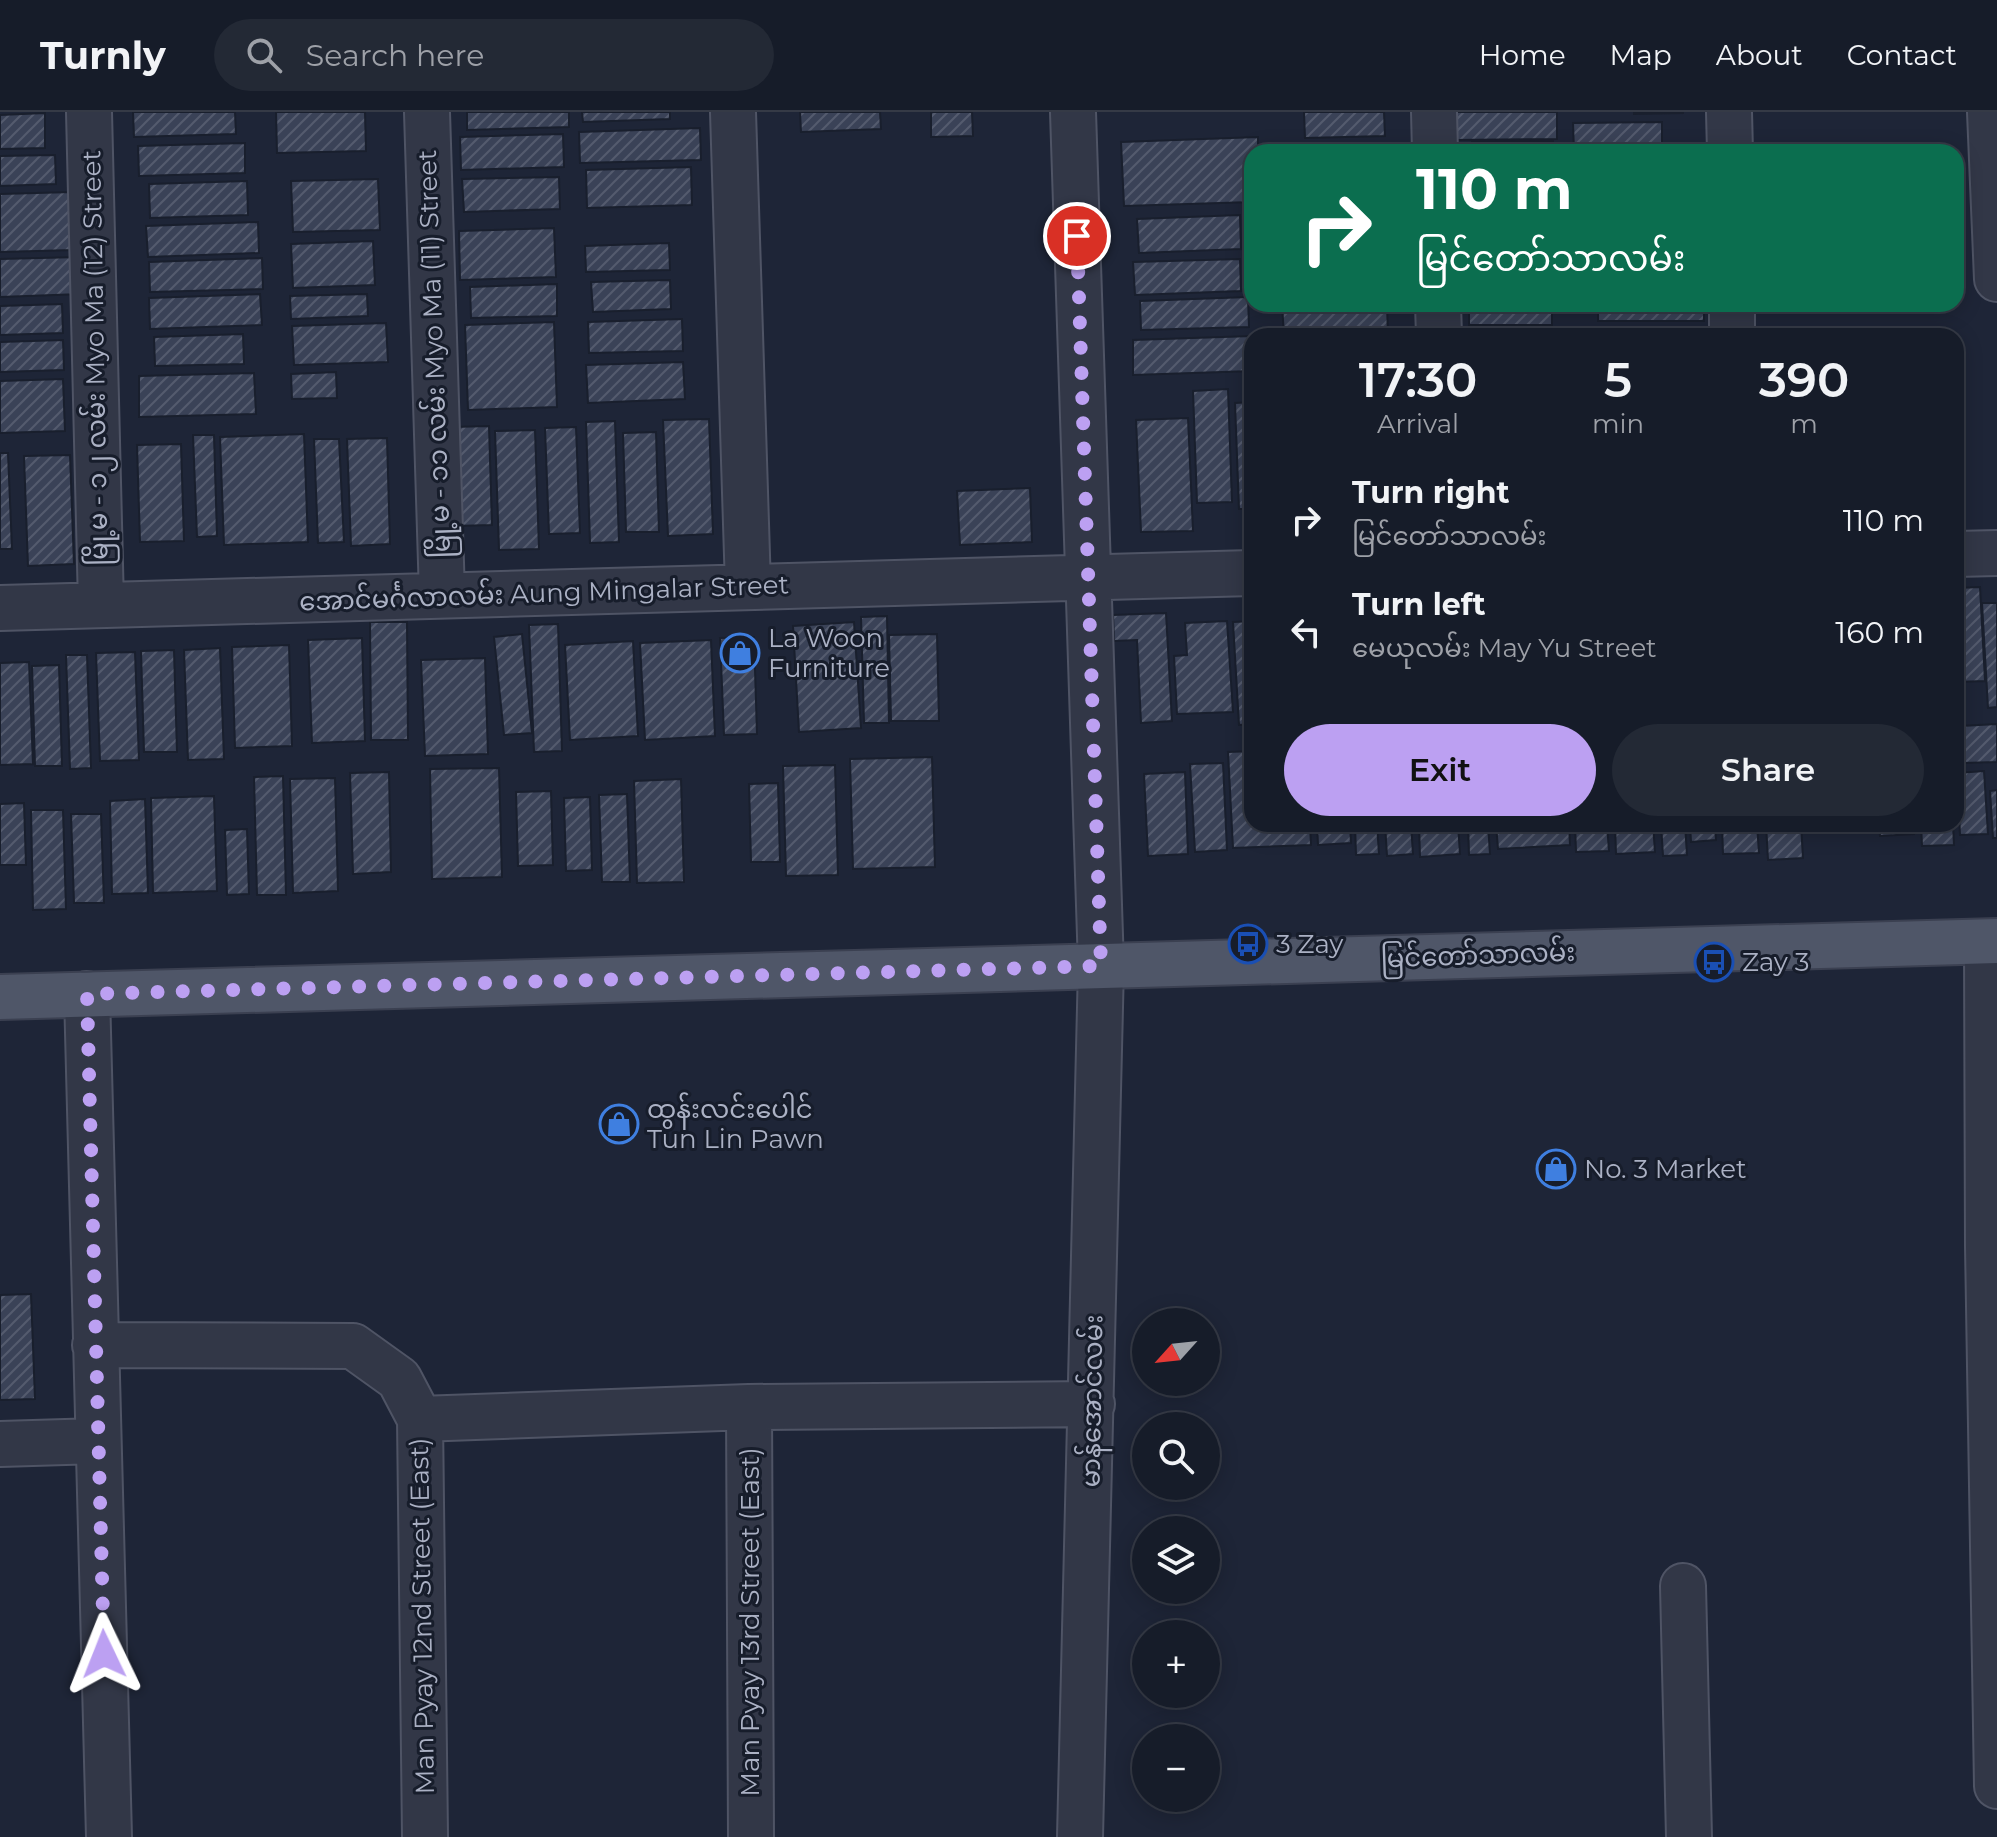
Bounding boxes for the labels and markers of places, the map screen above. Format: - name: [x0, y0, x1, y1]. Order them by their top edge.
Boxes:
- pin: [1043, 202, 1111, 270]
- place label: La Woon Furniture: [768, 622, 890, 684]
- shop icon: La Woon Furniture: [719, 632, 761, 674]
- bus stop icon: 3 Zay: [1227, 923, 1269, 965]
- place label: 3 Zay: [1276, 928, 1344, 960]
- bus stop icon: Zay 3: [1693, 941, 1735, 983]
- place label: Zay 3: [1742, 946, 1809, 978]
- place label: ထွန်းလင်းပေါင် Tun Lin Pawn: [647, 1092, 824, 1155]
- shop icon: ထွန်းလင်းပေါင် Tun Lin Pawn: [598, 1103, 640, 1145]
- shop icon: No. 3 Market: [1535, 1148, 1577, 1190]
- place label: No. 3 Market: [1584, 1153, 1747, 1185]

